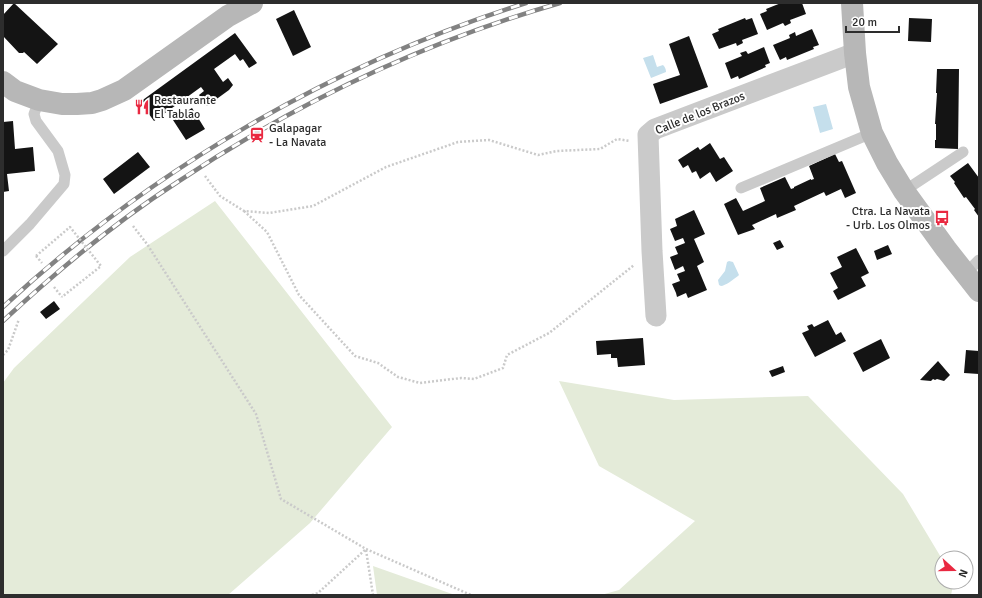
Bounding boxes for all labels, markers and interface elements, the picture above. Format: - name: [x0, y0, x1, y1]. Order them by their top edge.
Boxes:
- scale bar: [846, 8, 899, 34]
- text: 20 m: [852, 15, 877, 30]
- street label: Calle de los Brazos: [653, 89, 747, 138]
- place label: Restaurante El Tablao: [154, 93, 216, 122]
- restaurant icon: Restaurante El Tablao: [133, 98, 151, 116]
- place label: Galapagar - La Navata: [269, 121, 326, 150]
- station icon: Galapagar - La Navata: [248, 126, 266, 144]
- place label: Ctra. La Navata - Urb. Los Olmos: [846, 204, 930, 233]
- bus stop icon: Ctra. La Navata - Urb. Los Olmos: [933, 209, 951, 227]
- north arrow: [934, 550, 974, 590]
- text: N: [955, 568, 970, 579]

